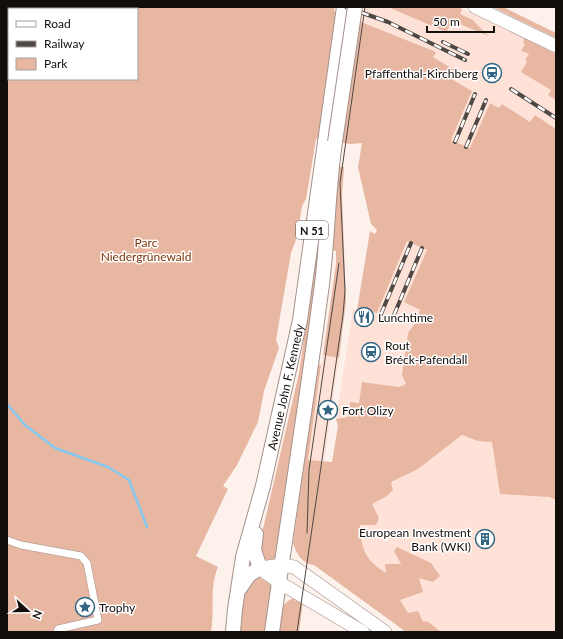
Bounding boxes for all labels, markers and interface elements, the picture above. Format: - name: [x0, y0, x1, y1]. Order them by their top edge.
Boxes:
- legend: [8, 8, 138, 80]
- scale bar: [427, 8, 494, 34]
- text: 50 m: [433, 14, 460, 29]
- text: Road: [44, 16, 71, 31]
- text: Railway: [44, 36, 85, 51]
- text: Park: [44, 56, 68, 71]
- station icon: Pfaffenthal-Kirchberg: [481, 62, 503, 84]
- place label: Pfaffenthal-Kirchberg: [365, 66, 478, 81]
- road number: N 51: [296, 221, 328, 239]
- park label: Parc Niedergrünewald: [101, 235, 191, 264]
- restaurant icon: Lunchtime: [353, 306, 375, 328]
- place label: Lunchtime: [378, 310, 433, 325]
- street label: Avenue John F. Kennedy: [264, 322, 307, 451]
- place label: Rout Bréck-Pafendall: [385, 338, 467, 367]
- station icon: Rout Bréck-Pafendall: [360, 341, 382, 363]
- place icon: Fort Olizy: [317, 399, 339, 421]
- place label: Fort Olizy: [342, 403, 394, 418]
- place label: European Investment Bank (WKI): [359, 525, 472, 554]
- building icon: European Investment Bank (WKI): [474, 528, 496, 550]
- north arrow: [8, 591, 48, 631]
- place icon: Trophy: [74, 596, 96, 618]
- place label: Trophy: [99, 600, 136, 615]
- text: N: [30, 608, 45, 621]

